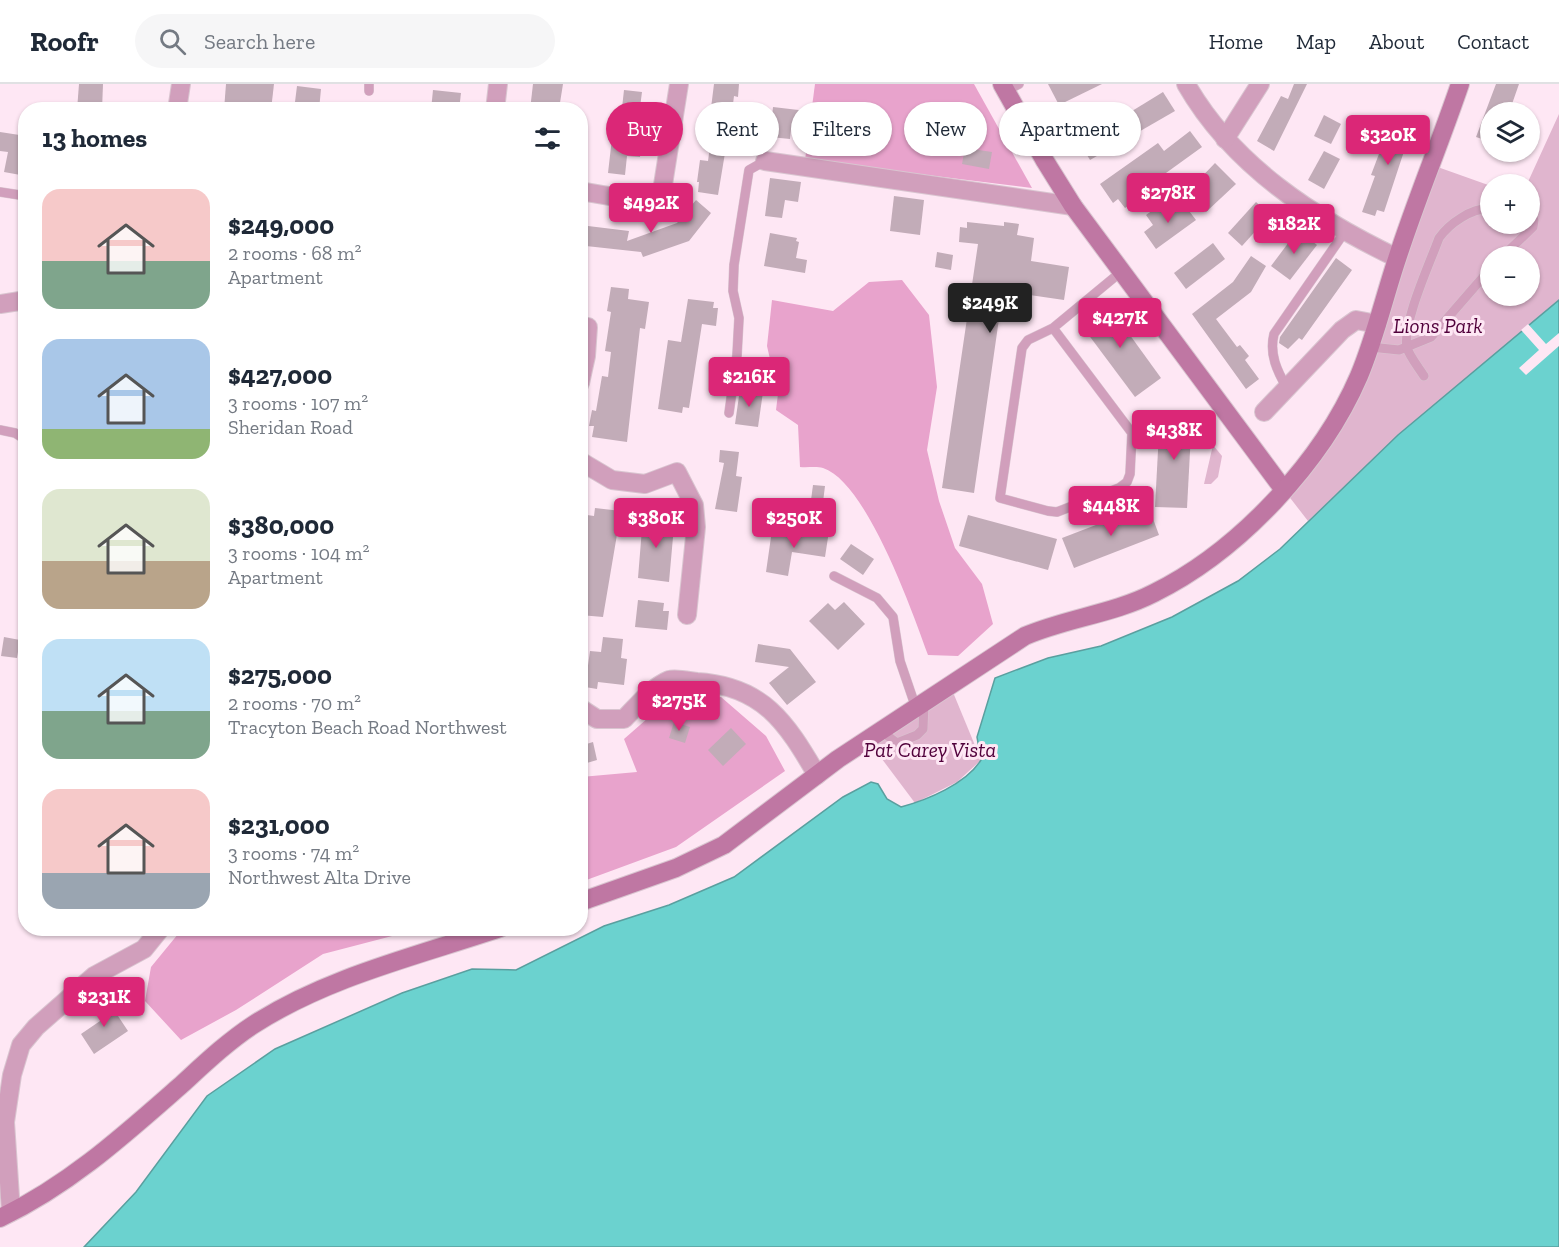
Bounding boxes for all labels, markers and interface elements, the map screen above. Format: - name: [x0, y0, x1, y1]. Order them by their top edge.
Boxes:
- search box: [135, 14, 555, 68]
- text: Roofr: [30, 25, 99, 58]
- icon: search: [156, 25, 189, 58]
- text: Search here: [204, 28, 315, 55]
- text: Home: [1209, 29, 1263, 54]
- text: Map: [1296, 29, 1336, 54]
- text: About: [1369, 29, 1424, 54]
- text: Contact: [1457, 29, 1529, 54]
- chip: Buy: [606, 102, 683, 156]
- chip: Rent: [695, 102, 779, 156]
- chip: Filters: [791, 102, 892, 156]
- chip: New: [904, 102, 987, 156]
- chip: Apartment: [999, 102, 1141, 156]
- map controls: [1480, 102, 1540, 306]
- button: layers: [1480, 102, 1540, 162]
- pin: $320K: [1346, 115, 1430, 166]
- text: 13 homes: [42, 122, 147, 154]
- icon: filters: [531, 122, 564, 155]
- text: $320K: [1360, 122, 1416, 146]
- pin: $278K: [1126, 173, 1210, 224]
- button: +: [1480, 174, 1540, 234]
- text: $278K: [1141, 180, 1195, 204]
- pin: $492K: [609, 183, 693, 234]
- text: $492K: [623, 190, 679, 214]
- pin: $182K: [1252, 204, 1336, 255]
- text: $249,000: [228, 209, 334, 241]
- text: $182K: [1268, 211, 1320, 235]
- icon: home: [90, 213, 162, 285]
- text: 2 rooms · 68 m²: [228, 241, 361, 265]
- button: −: [1480, 246, 1540, 306]
- text: Apartment: [228, 265, 323, 289]
- pin: $249K: [948, 283, 1032, 334]
- text: $249K: [962, 290, 1018, 314]
- pin: $427K: [1078, 298, 1162, 349]
- text: $427K: [1092, 305, 1148, 329]
- park label: Lions Park: [1393, 313, 1483, 338]
- pin: $216K: [707, 357, 791, 408]
- text: $427,000: [228, 359, 332, 391]
- icon: home: [90, 363, 162, 435]
- text: $216K: [723, 364, 775, 388]
- text: 3 rooms · 107 m²: [228, 391, 368, 415]
- pin: $438K: [1132, 410, 1216, 461]
- text: Sheridan Road: [228, 415, 353, 439]
- text: $438K: [1146, 417, 1202, 441]
- pin: $448K: [1069, 486, 1153, 537]
- text: $448K: [1083, 493, 1139, 517]
- pin: $380K: [614, 498, 698, 549]
- pin: $250K: [752, 498, 836, 549]
- text: $380K: [628, 505, 684, 529]
- text: $250K: [766, 505, 822, 529]
- text: $380,000: [228, 509, 334, 541]
- icon: home: [90, 513, 162, 585]
- text: 3 rooms · 104 m²: [228, 541, 369, 565]
- text: Apartment: [228, 565, 323, 589]
- text: $275,000: [228, 659, 332, 691]
- icon: home: [90, 663, 162, 735]
- pin: $275K: [637, 681, 721, 732]
- text: $275K: [652, 688, 706, 712]
- text: 2 rooms · 70 m²: [228, 691, 361, 715]
- text: Tracyton Beach Road Northwest: [228, 715, 507, 739]
- park label: Pat Carey Vista: [864, 737, 996, 762]
- text: $231,000: [228, 809, 330, 841]
- icon: home: [90, 813, 162, 885]
- text: 3 rooms · 74 m²: [228, 841, 359, 865]
- text: Northwest Alta Drive: [228, 865, 411, 889]
- pin: $231K: [62, 977, 146, 1028]
- text: $231K: [78, 984, 130, 1008]

